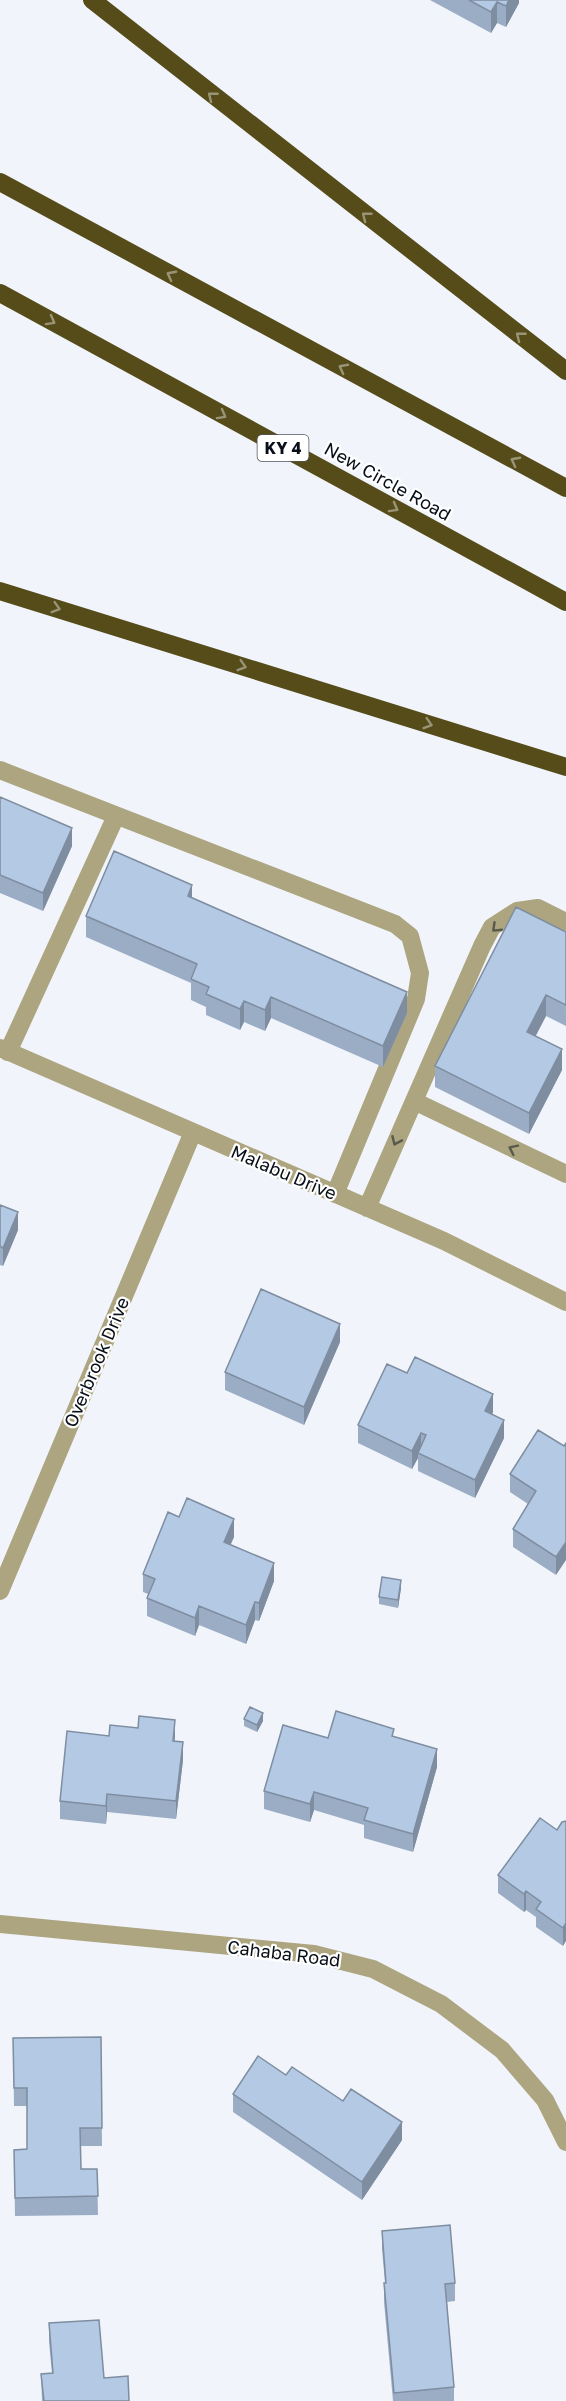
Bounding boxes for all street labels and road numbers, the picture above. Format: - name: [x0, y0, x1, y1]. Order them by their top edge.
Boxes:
- road number: KY 4: [258, 435, 308, 461]
- street label: New Circle Road: [321, 437, 455, 525]
- street label: Malabu Drive: [228, 1140, 340, 1204]
- street label: Overbrook Drive: [59, 1294, 133, 1430]
- street label: Cahaba Road: [226, 1935, 342, 1971]

